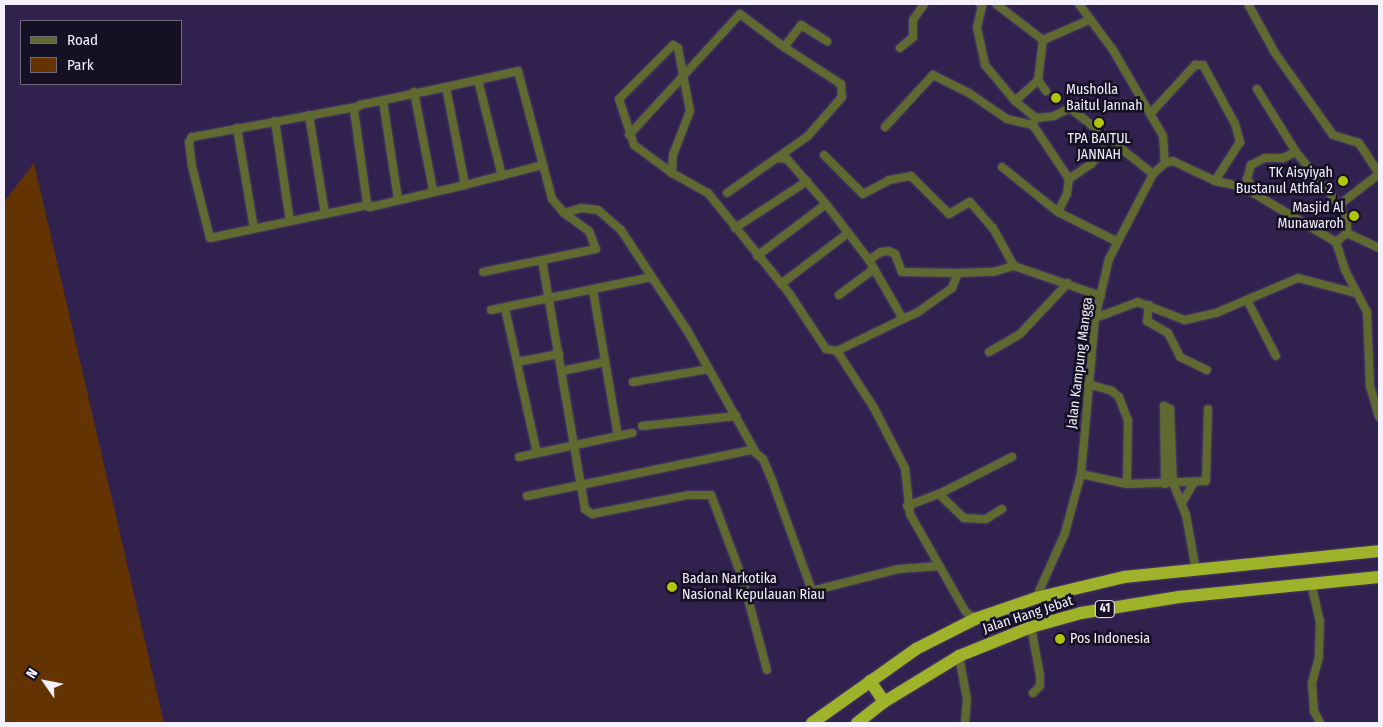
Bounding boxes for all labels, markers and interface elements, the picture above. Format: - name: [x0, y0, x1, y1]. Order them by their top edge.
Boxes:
- legend: [20, 20, 182, 85]
- text: Road: [67, 31, 98, 49]
- text: Park: [67, 56, 94, 74]
- place label: Musholla Baitul Jannah: [1066, 82, 1143, 114]
- marker: Musholla Baitul Jannah: [1050, 92, 1062, 104]
- marker: TPA BAITUL JANNAH: [1093, 117, 1105, 129]
- place label: TPA BAITUL JANNAH: [1067, 131, 1131, 164]
- place label: TK Aisyiyah Bustanul Athfal 2: [1236, 165, 1333, 198]
- marker: TK Aisyiyah Bustanul Athfal 2: [1337, 175, 1349, 187]
- place label: Masjid Al Munawaroh: [1277, 200, 1344, 232]
- marker: Masjid Al Munawaroh: [1348, 210, 1360, 222]
- street label: Jalan Kampung Mangga: [1064, 296, 1096, 430]
- place label: Badan Narkotika Nasional Kepulauan Riau: [682, 571, 825, 604]
- marker: Badan Narkotika Nasional Kepulauan Riau: [666, 581, 678, 593]
- street label: Jalan Hang Jebat: [981, 593, 1075, 637]
- road number: 41: [1094, 600, 1116, 618]
- place label: Pos Indonesia: [1070, 631, 1150, 647]
- marker: Pos Indonesia: [1054, 633, 1066, 645]
- north arrow: [20, 657, 70, 707]
- text: N: [23, 665, 41, 682]

